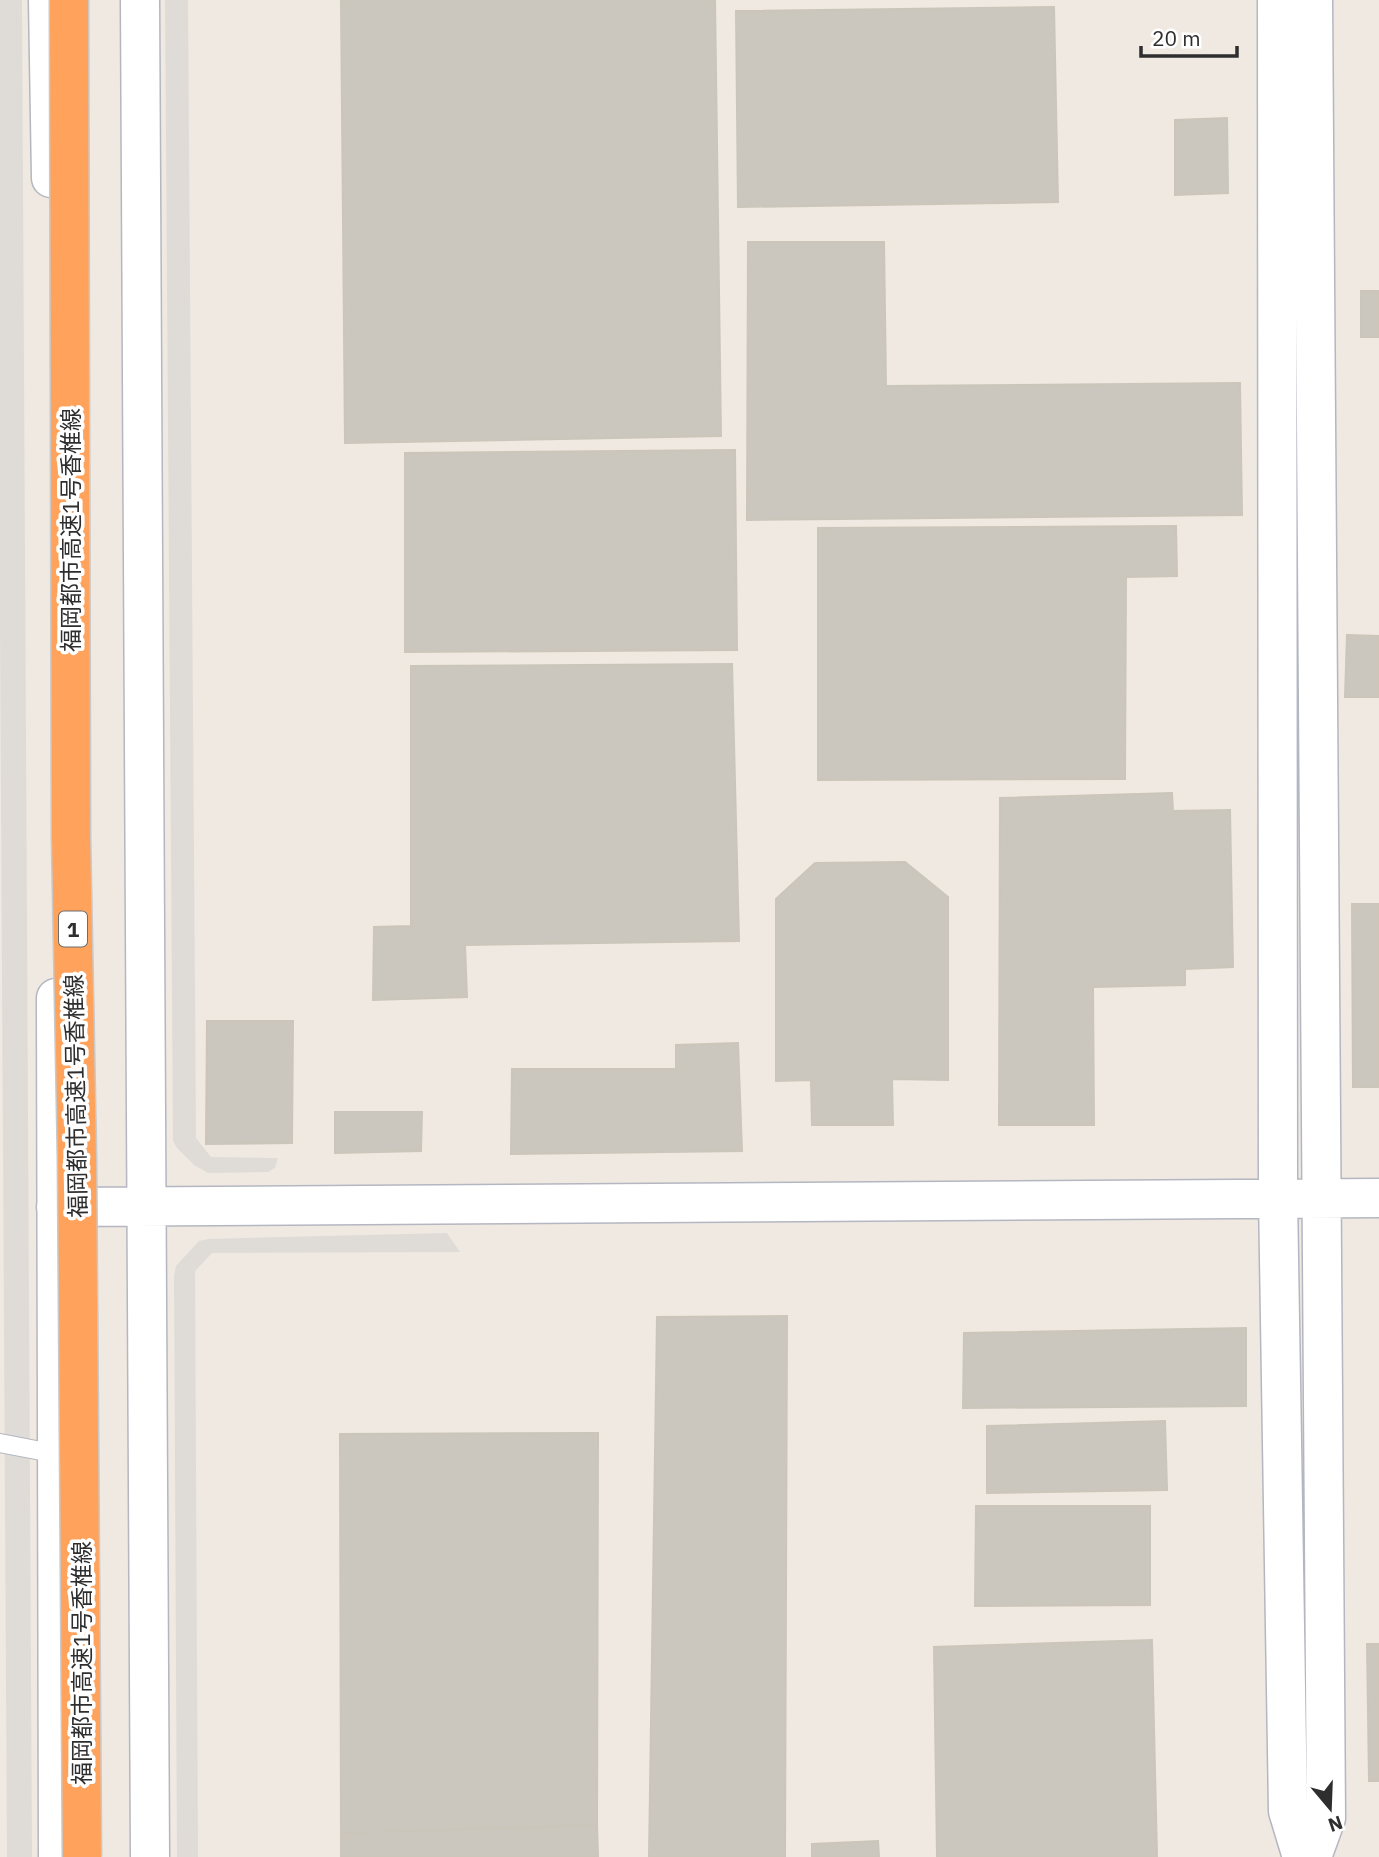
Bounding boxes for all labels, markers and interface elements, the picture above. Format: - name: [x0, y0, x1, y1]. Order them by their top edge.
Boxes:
- scale bar: [1141, 14, 1237, 58]
- text: 20 m: [1152, 24, 1201, 52]
- street label: 福岡都市高速1号香椎線: [55, 408, 85, 652]
- road number: 1: [59, 912, 87, 946]
- street label: 福岡都市高速1号香椎線: [58, 974, 92, 1218]
- street label: 福岡都市高速1号香椎線: [66, 1541, 96, 1785]
- north arrow: [1295, 1773, 1365, 1843]
- text: N: [1325, 1810, 1346, 1838]

